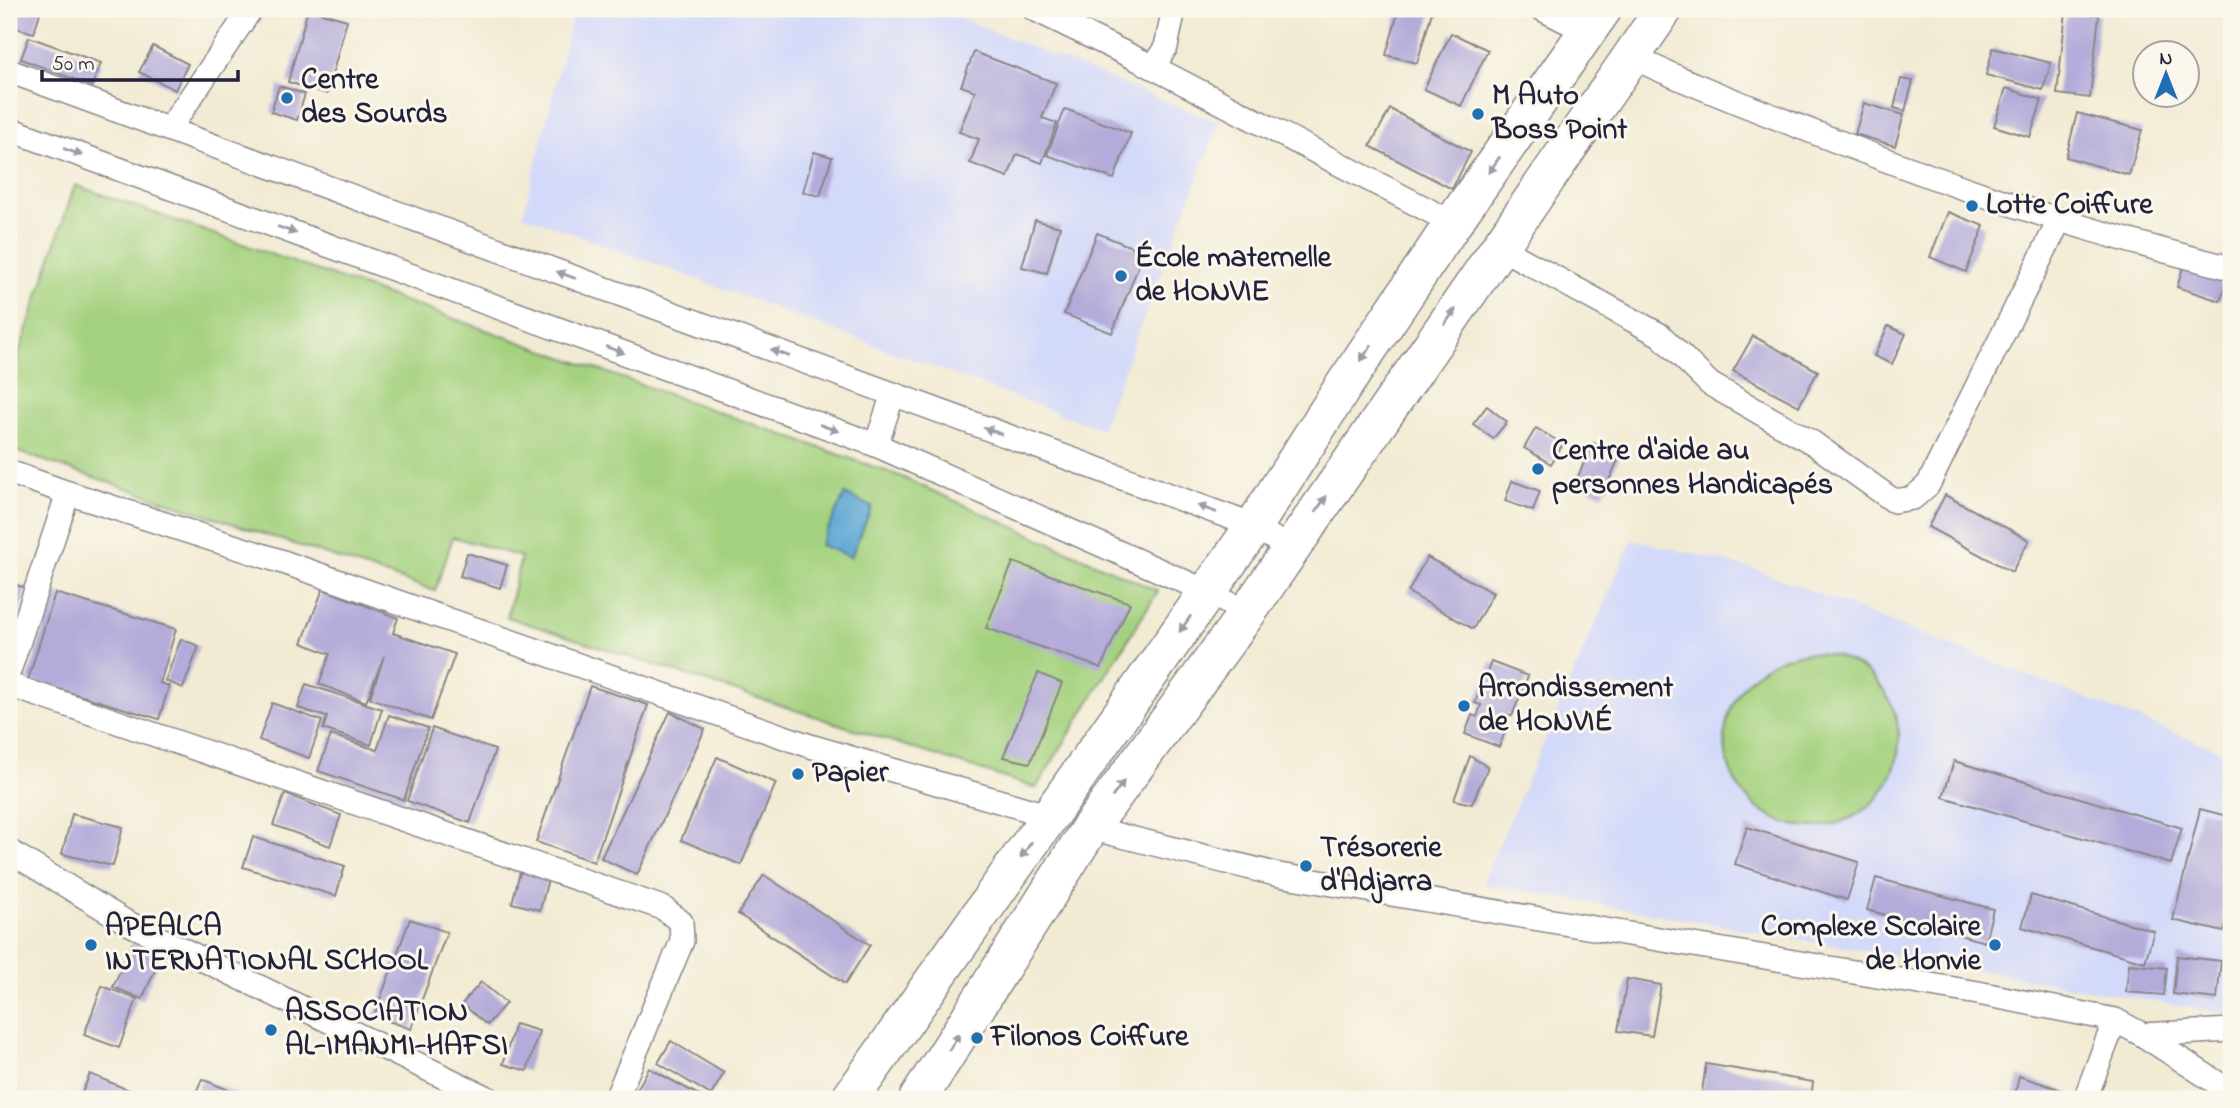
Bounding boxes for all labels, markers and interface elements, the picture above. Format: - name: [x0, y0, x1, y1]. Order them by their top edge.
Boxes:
- scale bar: [42, 38, 238, 82]
- north arrow: [2132, 38, 2202, 108]
- text: N: [2160, 46, 2173, 73]
- text: 50 m: [52, 50, 95, 80]
- place label: Centre des Sourds: [301, 59, 447, 137]
- place label: M Auto Boss Point: [1490, 75, 1628, 153]
- marker: Centre des Sourds: [279, 90, 295, 106]
- marker: M Auto Boss Point: [1470, 106, 1486, 122]
- one-way arrow: [62, 147, 83, 158]
- one-way arrow: [1487, 156, 1501, 174]
- place label: Lotte Coiffure: [1986, 184, 2154, 228]
- marker: Lotte Coiffure: [1964, 198, 1980, 214]
- one-way arrow: [276, 225, 297, 236]
- place label: École maternelle de HONVIE: [1135, 237, 1333, 315]
- marker: École maternelle de HONVIE: [1113, 268, 1129, 284]
- one-way arrow: [556, 269, 577, 280]
- one-way arrow: [1443, 308, 1457, 326]
- one-way arrow: [1359, 344, 1373, 362]
- one-way arrow: [605, 345, 626, 356]
- one-way arrow: [769, 347, 790, 358]
- one-way arrow: [819, 423, 840, 434]
- one-way arrow: [983, 425, 1004, 436]
- place label: Centre d'aide au personnes Handicapés: [1552, 430, 1833, 508]
- marker: Centre d'aide au personnes Handicapés: [1530, 461, 1546, 477]
- one-way arrow: [1314, 495, 1328, 513]
- one-way arrow: [1197, 503, 1218, 514]
- one-way arrow: [1178, 615, 1192, 633]
- place label: Arrondissement de HONVIÉ: [1478, 667, 1674, 745]
- marker: Arrondissement de HONVIÉ: [1456, 698, 1472, 714]
- place label: Papier: [812, 752, 889, 796]
- marker: Papier: [790, 766, 806, 782]
- one-way arrow: [1111, 780, 1125, 798]
- place label: Trésorerie d'Adjarra: [1320, 827, 1443, 905]
- one-way arrow: [1019, 841, 1033, 859]
- marker: Trésorerie d'Adjarra: [1298, 858, 1314, 874]
- place label: APEALCA INTERNATIONAL SCHOOL: [105, 906, 429, 984]
- place label: Complexe Scolaire de Honvie: [1761, 906, 1983, 984]
- marker: APEALCA INTERNATIONAL SCHOOL: [83, 937, 99, 953]
- marker: Complexe Scolaire de Honvie: [1987, 937, 2003, 953]
- place label: ASSOCIATION AL-IMANMI-HAFSI: [285, 991, 508, 1069]
- place label: Filonos Coiffure: [989, 1016, 1190, 1060]
- marker: ASSOCIATION AL-IMANMI-HAFSI: [263, 1022, 279, 1038]
- marker: Filonos Coiffure: [969, 1030, 985, 1046]
- one-way arrow: [948, 1032, 961, 1051]

